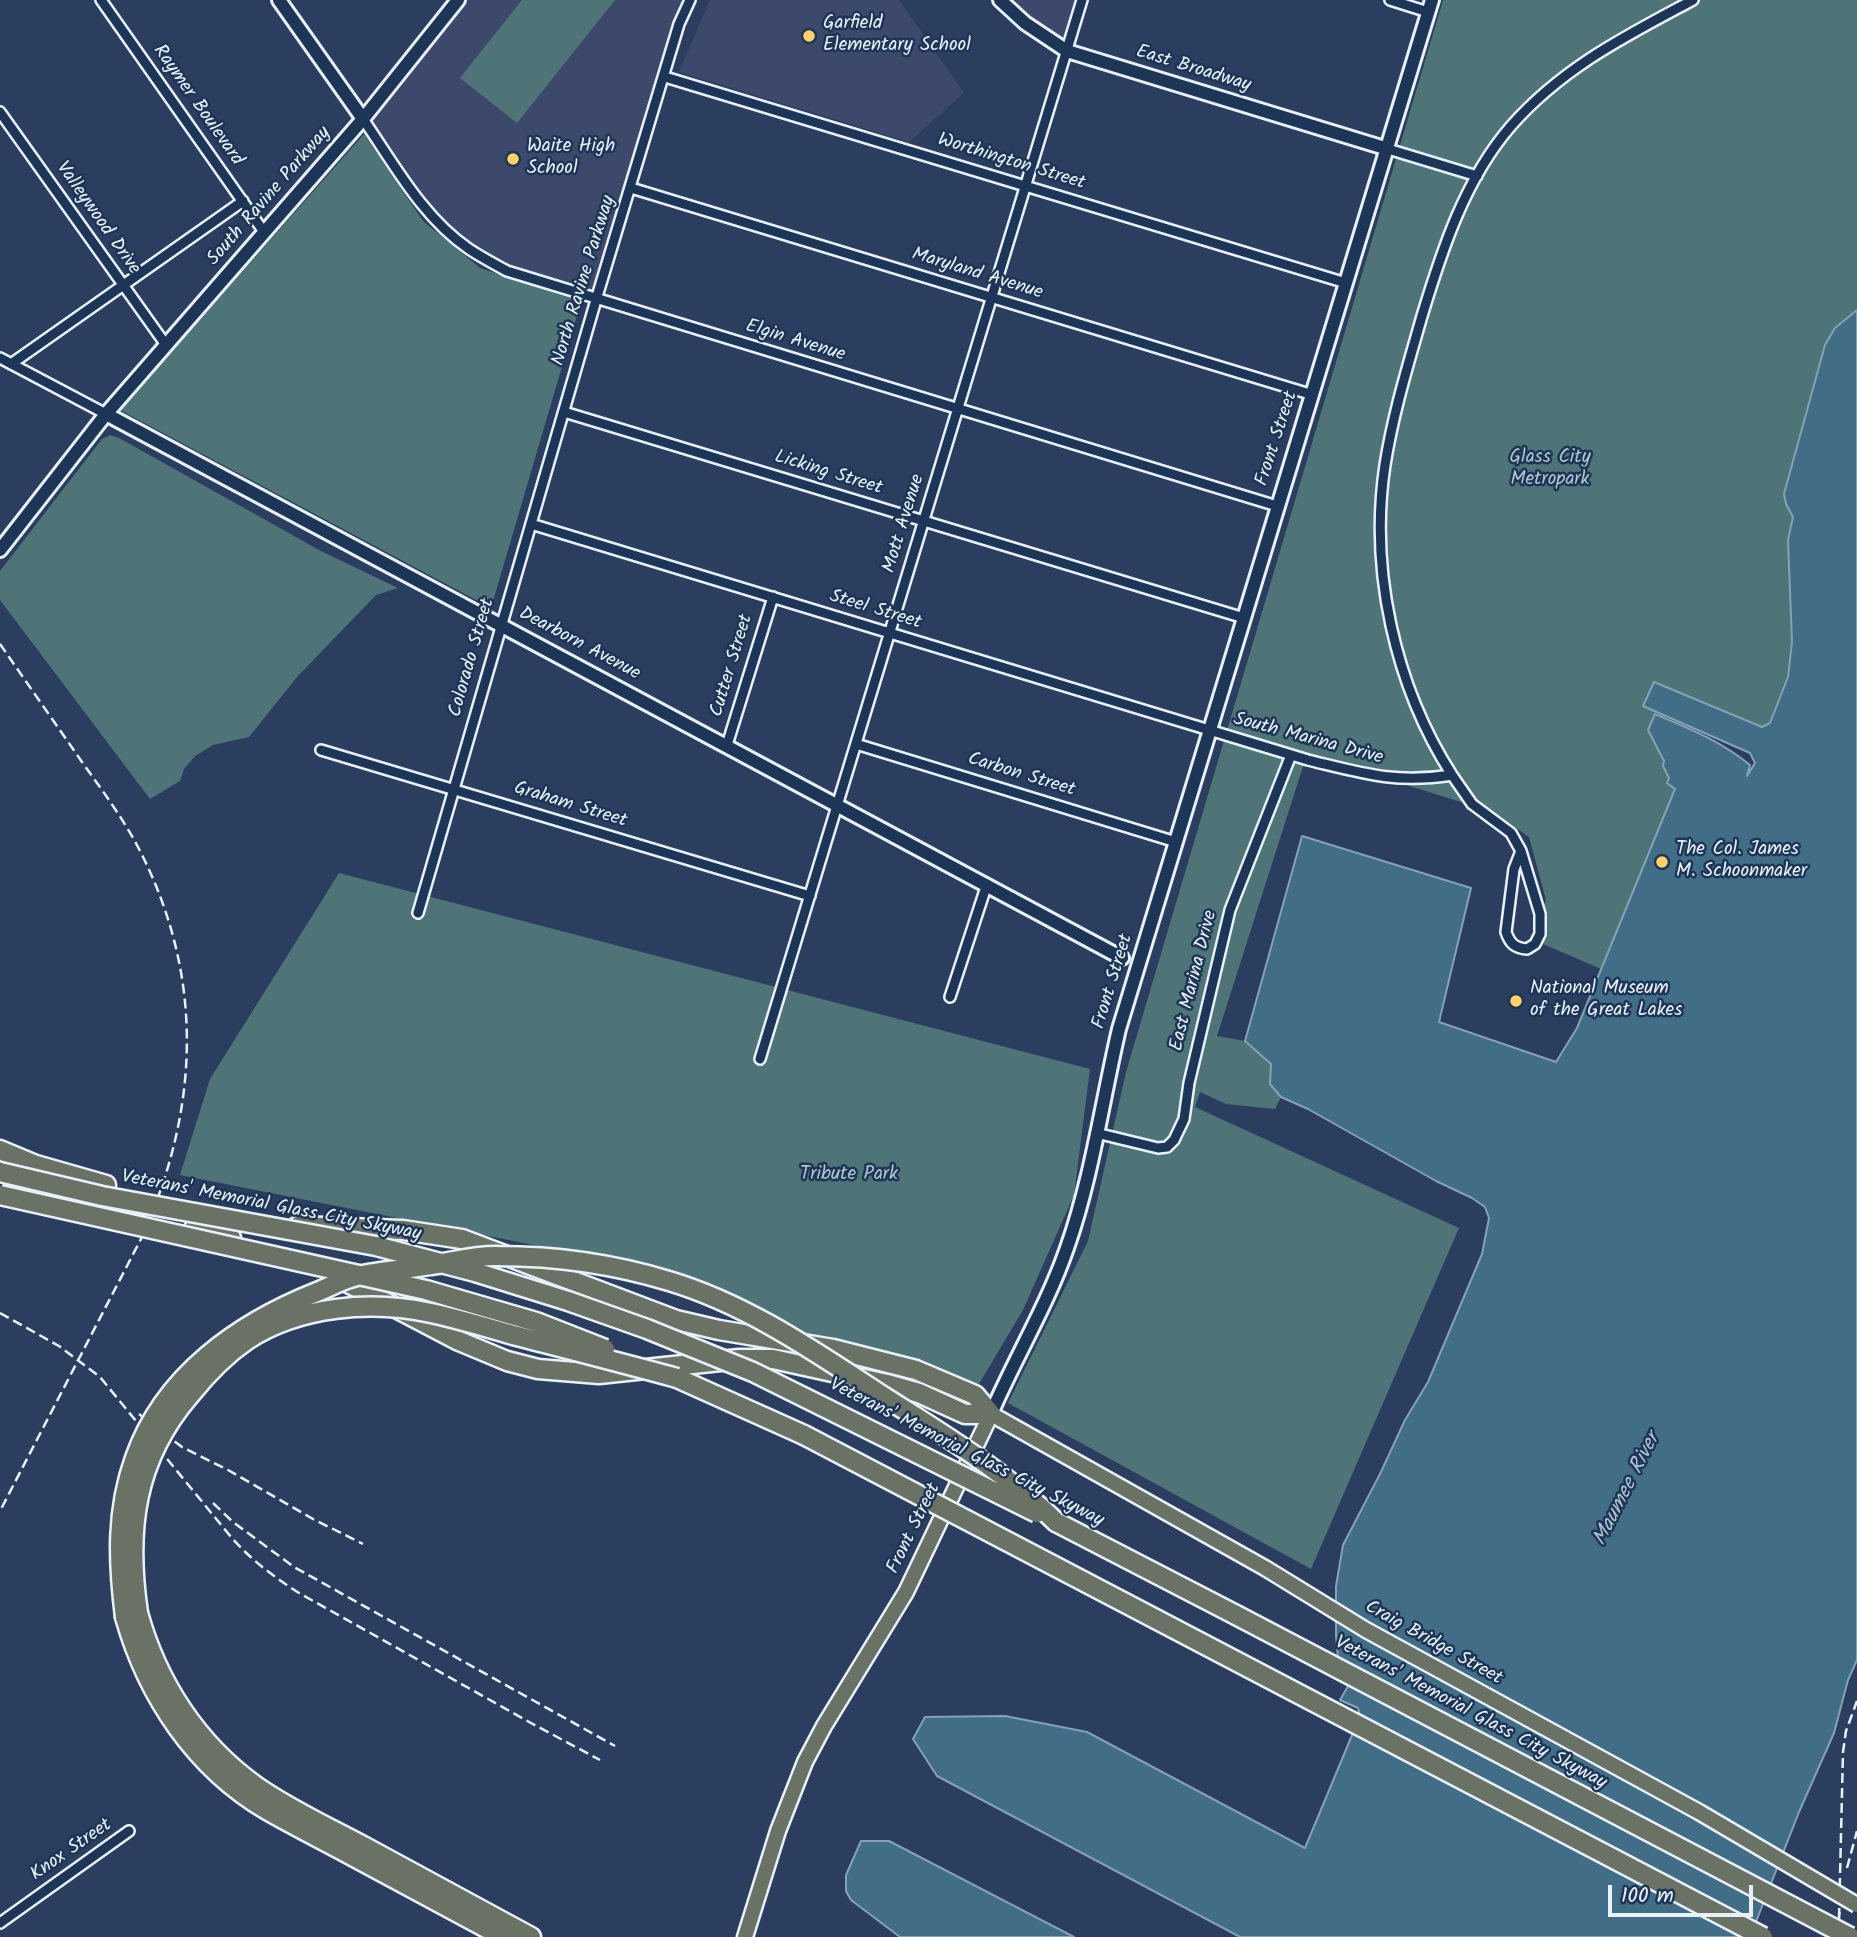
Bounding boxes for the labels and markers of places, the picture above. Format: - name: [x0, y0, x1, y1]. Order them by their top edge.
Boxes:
- place label: Garfield Elementary School: [823, 14, 971, 58]
- marker: Garfield Elementary School: [801, 28, 817, 44]
- place label: Waite High School: [527, 137, 615, 181]
- marker: Waite High School: [505, 151, 521, 167]
- place label: The Col. James M. Schoonmaker: [1676, 840, 1807, 884]
- marker: The Col. James M. Schoonmaker: [1654, 854, 1670, 870]
- place label: National Museum of the Great Lakes: [1530, 979, 1682, 1023]
- marker: National Museum of the Great Lakes: [1508, 993, 1524, 1009]

